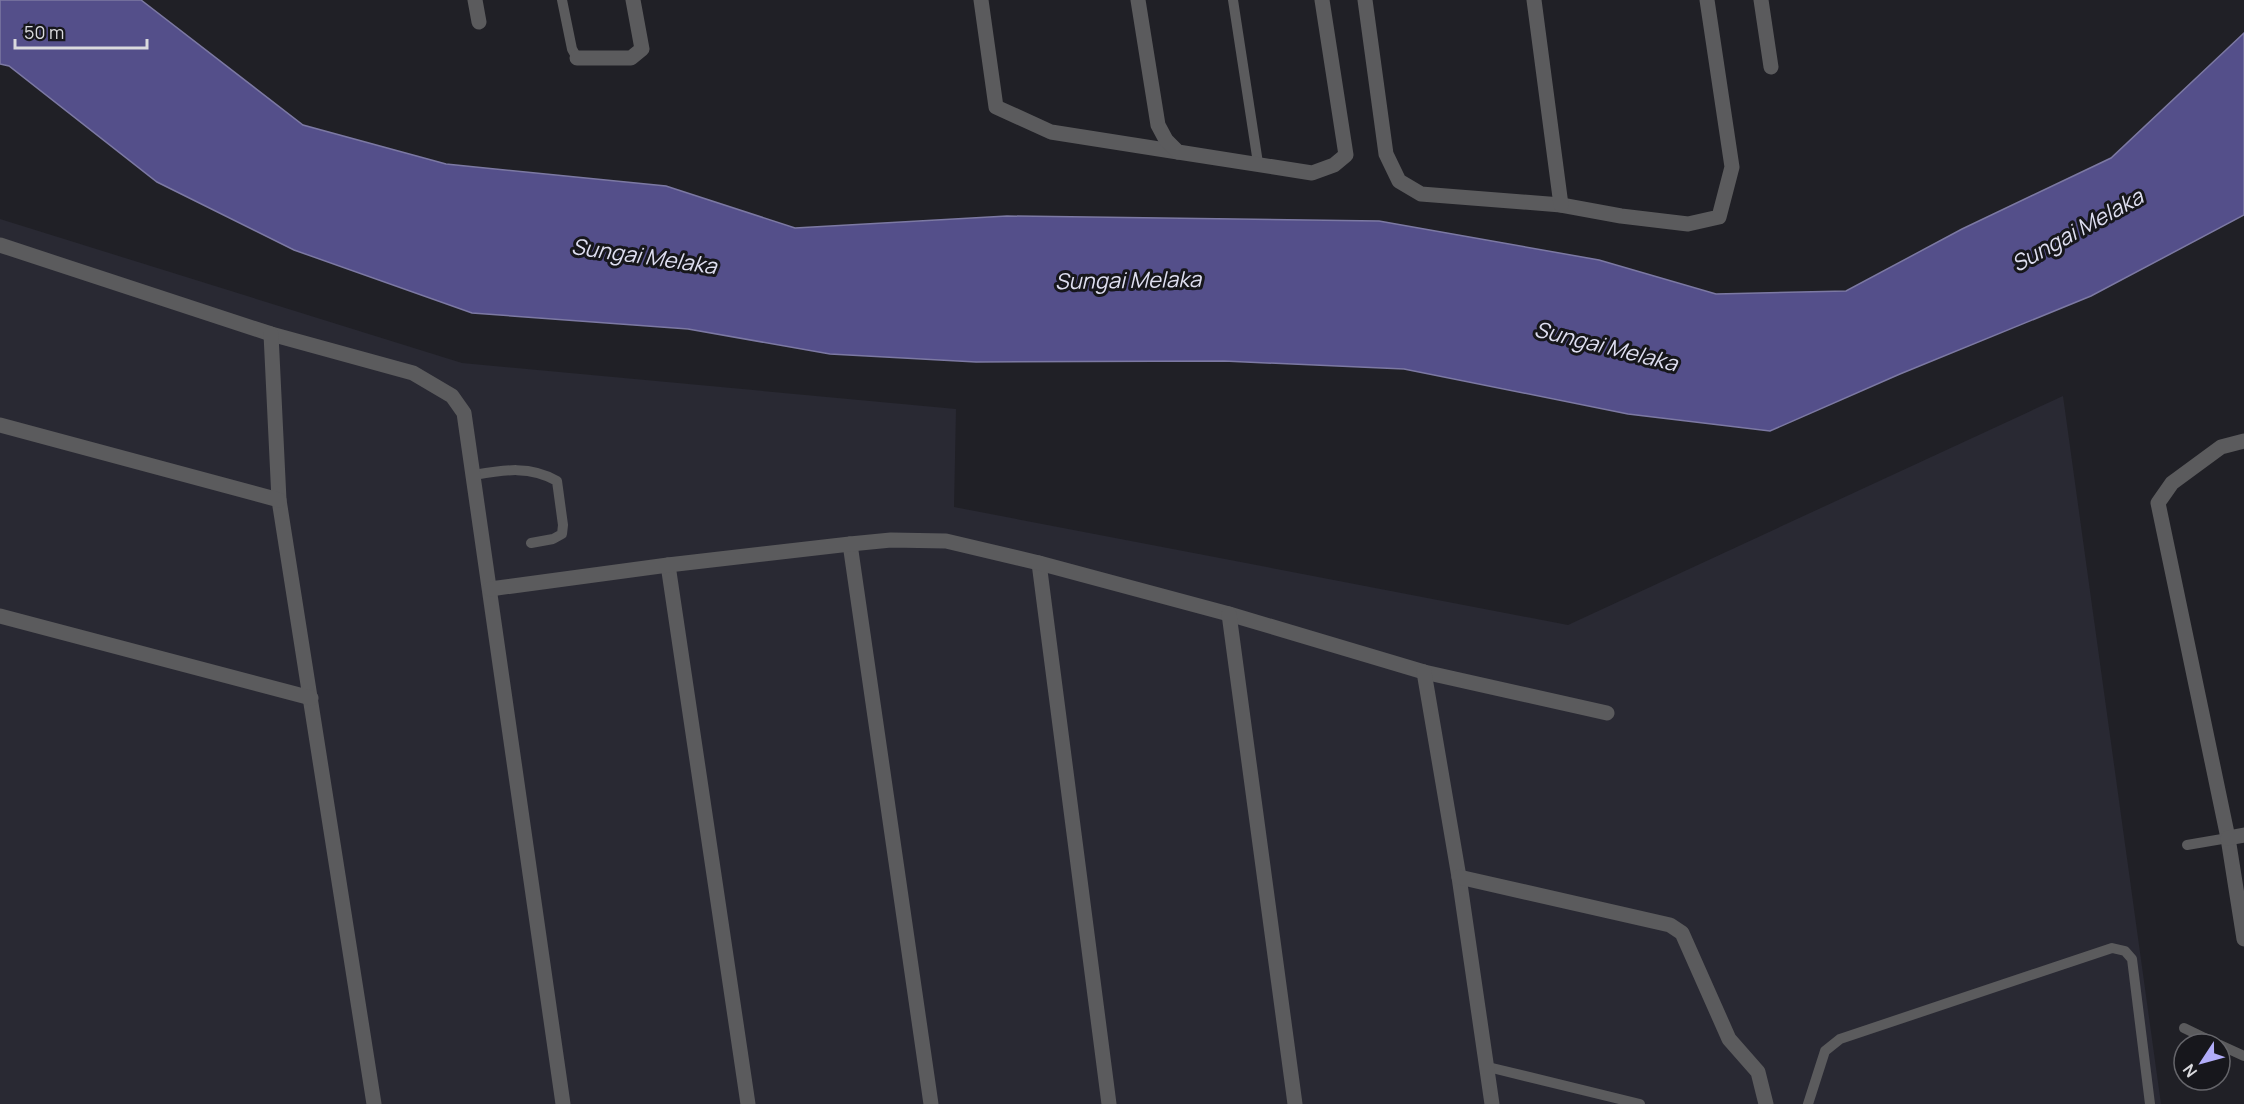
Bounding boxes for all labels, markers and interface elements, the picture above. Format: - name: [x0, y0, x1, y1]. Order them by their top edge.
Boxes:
- scale bar: [15, 12, 147, 50]
- text: 50 m: [24, 20, 64, 44]
- water label: Sungai Melaka: [2006, 181, 2150, 279]
- water label: Sungai Melaka: [569, 231, 720, 281]
- water label: Sungai Melaka: [1055, 264, 1203, 296]
- water label: Sungai Melaka: [1531, 314, 1682, 379]
- north arrow: [2172, 1032, 2232, 1092]
- text: N: [2178, 1060, 2202, 1082]

